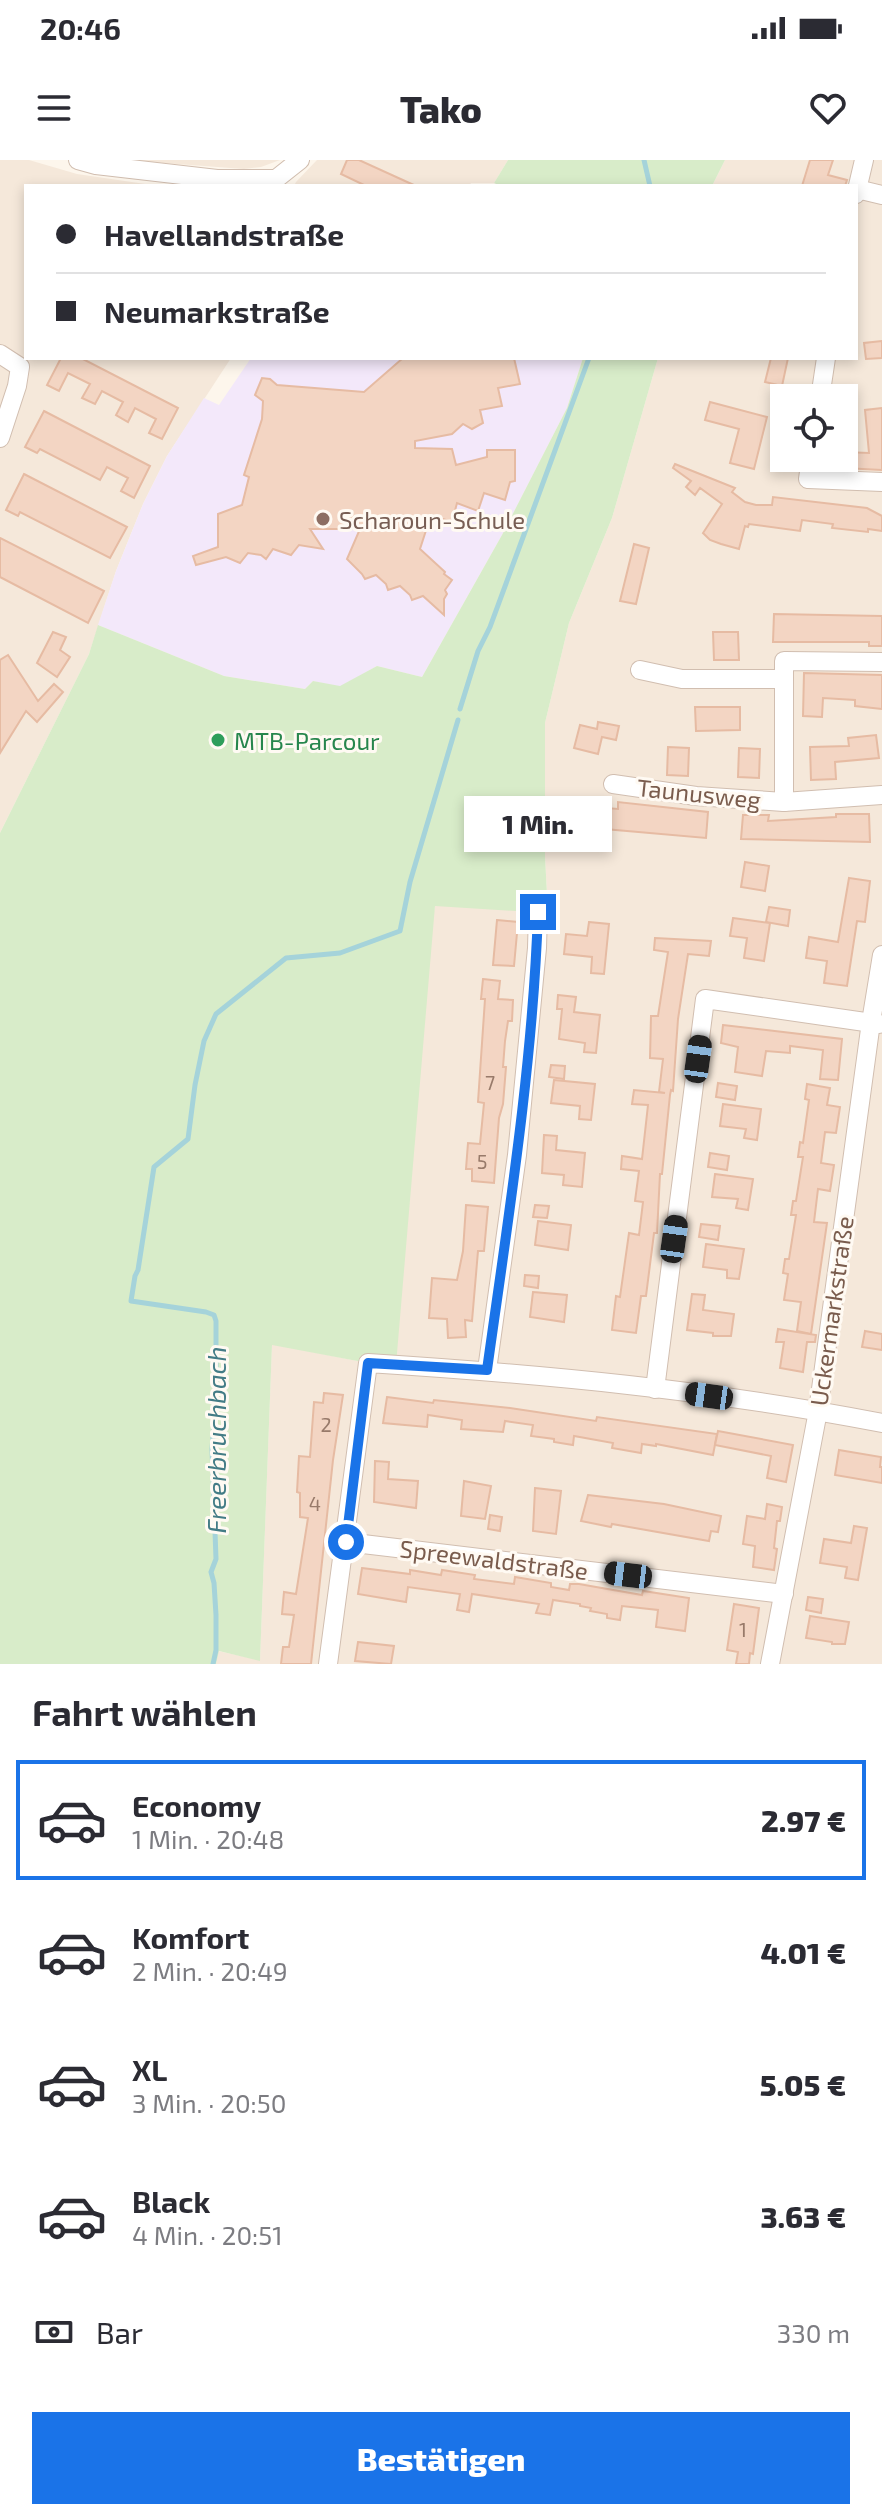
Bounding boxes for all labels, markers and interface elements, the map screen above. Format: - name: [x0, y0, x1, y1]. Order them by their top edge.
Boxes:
- text: 20:46: [40, 10, 121, 46]
- icon: menu: [32, 86, 76, 130]
- icon: heart: [806, 86, 850, 130]
- text: Tako: [400, 87, 482, 130]
- text: Havellandstraße: [104, 216, 344, 252]
- text: Neumarkstraße: [104, 293, 330, 329]
- map controls: [770, 384, 858, 472]
- button: locate: [770, 384, 858, 472]
- place label: Scharoun-Schule: [339, 505, 525, 534]
- marker: Scharoun-Schule: [314, 510, 332, 528]
- place label: MTB-Parcour: [234, 726, 380, 755]
- marker: MTB-Parcour: [209, 731, 227, 749]
- street label: Taunusweg: [636, 772, 762, 814]
- callout: 1 Min.: [464, 796, 612, 852]
- text: 1 Min.: [502, 808, 574, 839]
- route end: [520, 894, 556, 930]
- car: [683, 1034, 713, 1084]
- house number: 7: [485, 1070, 495, 1094]
- house number: 5: [477, 1149, 487, 1173]
- car: [659, 1214, 689, 1264]
- street label: Uckermarkstraße: [803, 1214, 859, 1408]
- water label: Freerbruchbach: [200, 1347, 231, 1533]
- car: [684, 1381, 734, 1411]
- house number: 2: [320, 1412, 332, 1436]
- house number: 4: [309, 1491, 321, 1515]
- route start: [328, 1524, 364, 1560]
- street label: Spreewaldstraße: [398, 1533, 590, 1585]
- car: [603, 1560, 653, 1590]
- house number: 1: [739, 1617, 747, 1641]
- text: Fahrt wählen: [32, 1690, 257, 1733]
- icon: car: [36, 1784, 108, 1856]
- text: Economy: [132, 1787, 261, 1823]
- text: 2.97 €: [761, 1802, 846, 1838]
- text: 1 Min. · 20:48: [132, 1823, 284, 1854]
- icon: car: [36, 1916, 108, 1988]
- text: Komfort: [132, 1919, 249, 1955]
- text: 4.01 €: [760, 1934, 846, 1970]
- text: 2 Min. · 20:49: [132, 1955, 288, 1986]
- icon: car: [36, 2048, 108, 2120]
- text: XL: [132, 2051, 167, 2087]
- text: 5.05 €: [760, 2066, 846, 2102]
- text: 3 Min. · 20:50: [132, 2087, 286, 2118]
- icon: car: [36, 2180, 108, 2252]
- text: Black: [132, 2183, 210, 2219]
- text: 3.63 €: [760, 2198, 846, 2234]
- text: 4 Min. · 20:51: [132, 2219, 283, 2250]
- icon: cash: [32, 2310, 76, 2354]
- text: Bar: [96, 2314, 143, 2350]
- text: 330 m: [777, 2317, 850, 2348]
- button: Bestätigen: [32, 2412, 850, 2504]

